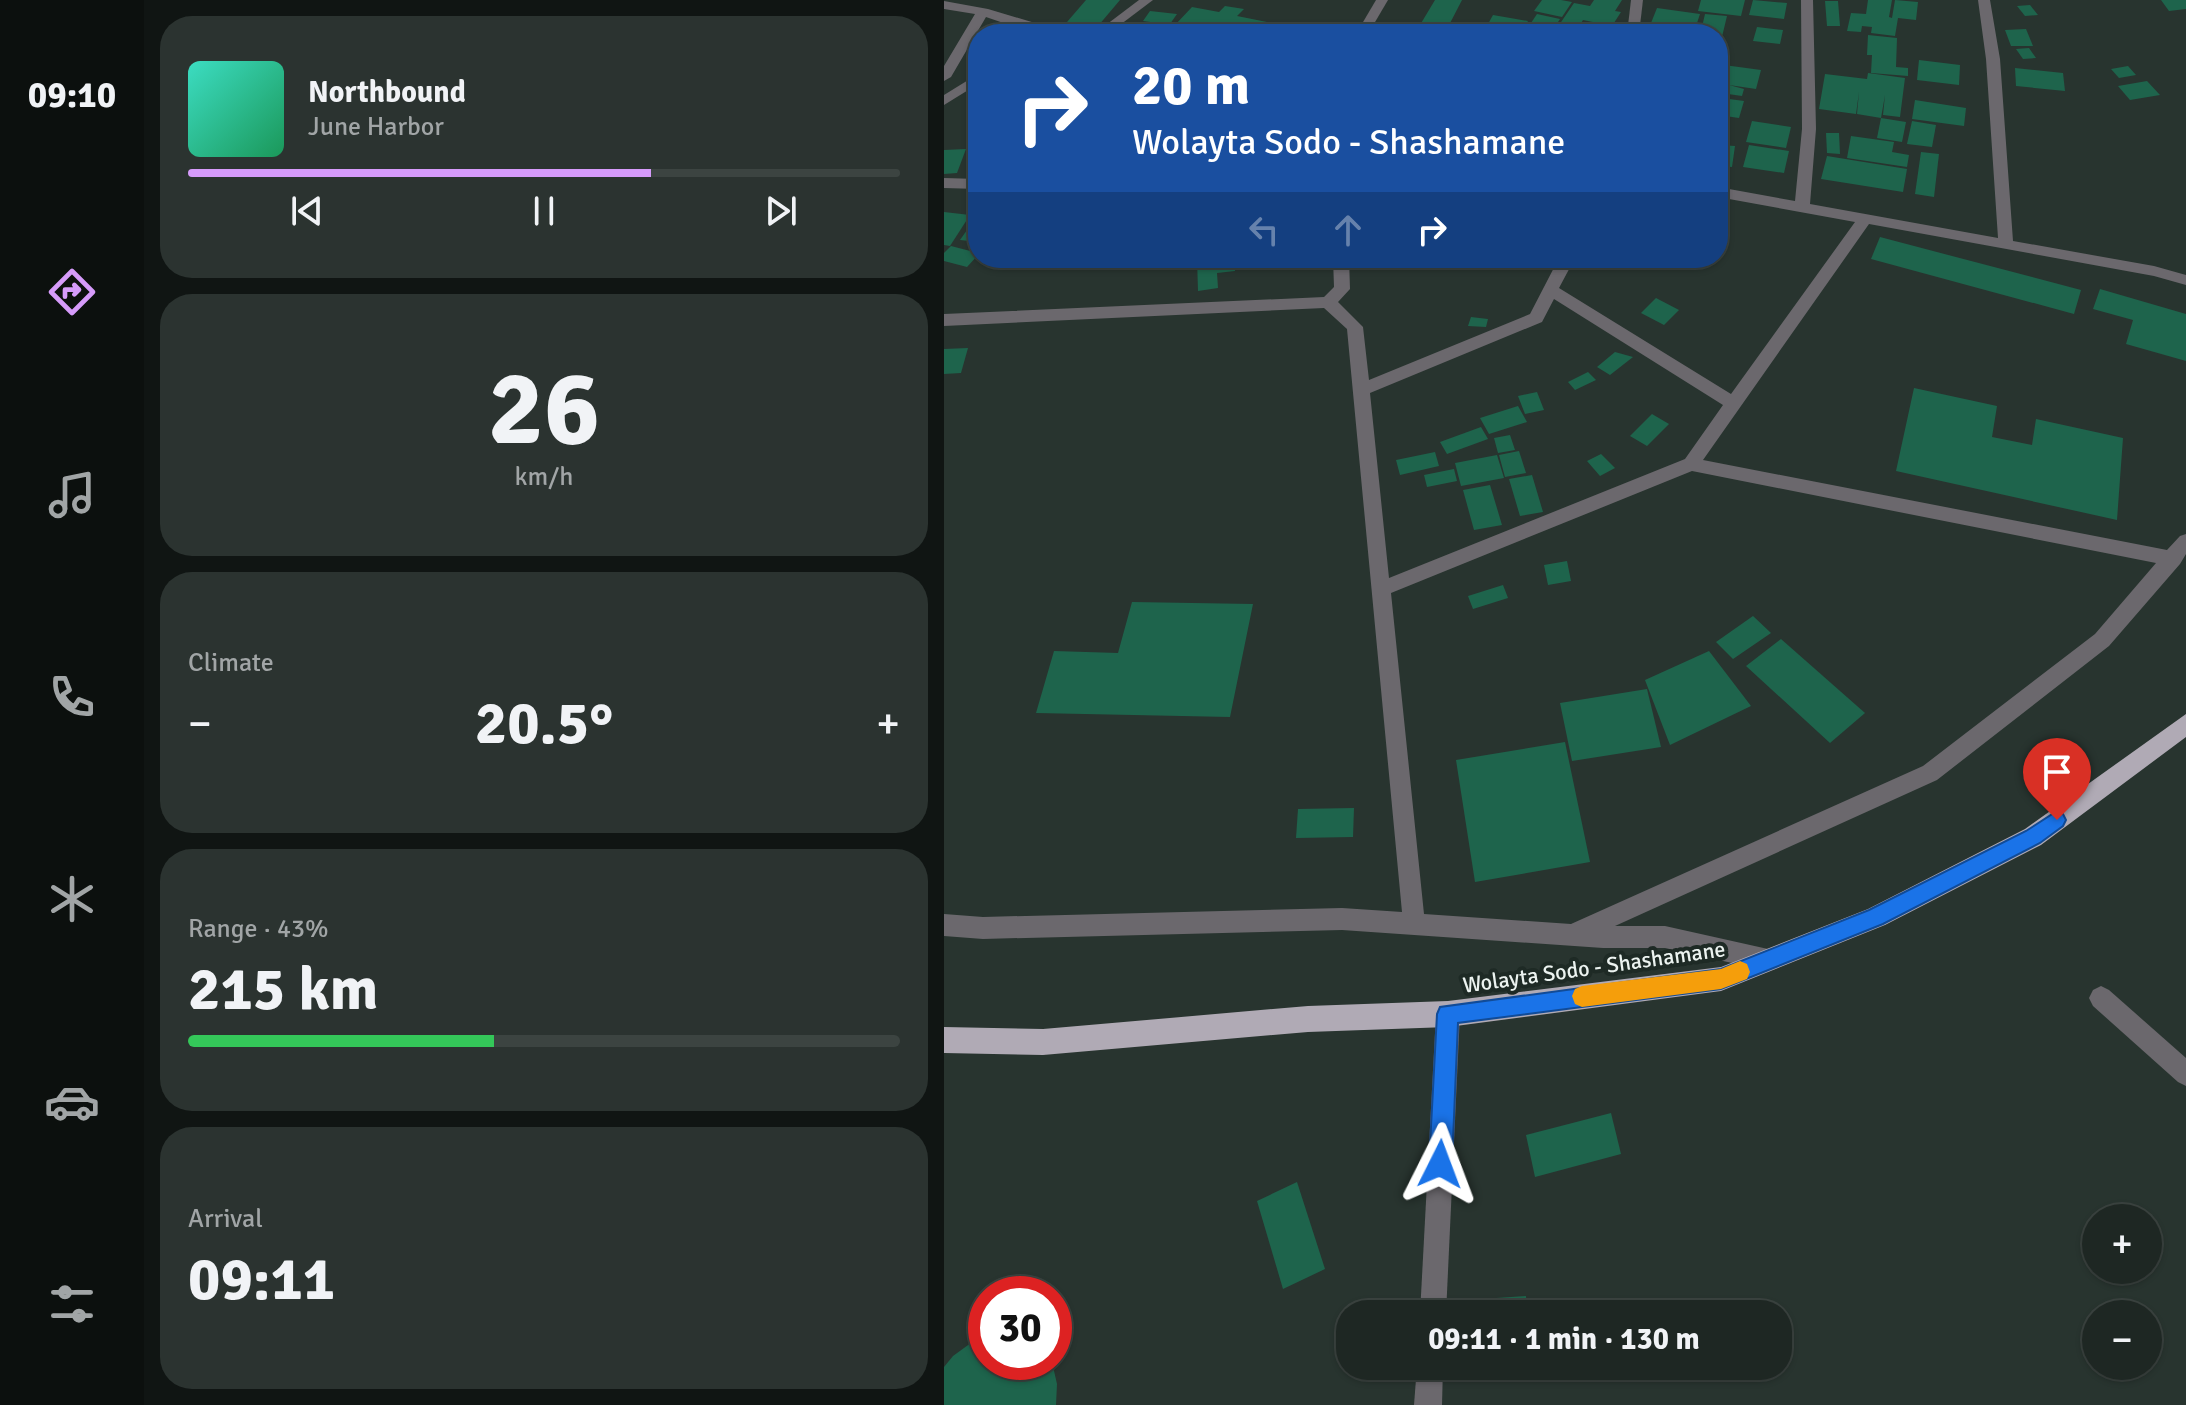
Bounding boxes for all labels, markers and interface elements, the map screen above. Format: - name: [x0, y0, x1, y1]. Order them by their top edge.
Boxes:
- text: 20 m: [1132, 51, 1250, 120]
- icon: right: [1000, 56, 1104, 160]
- text: 09:10: [28, 73, 116, 118]
- text: Northbound: [308, 74, 466, 111]
- text: June Harbor: [308, 111, 444, 143]
- text: Wolayta Sodo - Shashamane: [1132, 120, 1565, 165]
- icon: previous: [285, 189, 329, 233]
- icon: pause: [522, 189, 566, 233]
- icon: next: [759, 189, 803, 233]
- icon: left: [1242, 208, 1286, 252]
- icon: ahead: [1326, 208, 1370, 252]
- icon: right: [1410, 208, 1454, 252]
- icon: directions: [44, 264, 100, 320]
- text: 26: [488, 345, 600, 473]
- text: km/h: [515, 461, 573, 493]
- icon: music: [44, 467, 100, 523]
- text: Climate: [188, 647, 274, 679]
- icon: phone: [44, 669, 100, 725]
- text: 20.5°: [475, 687, 613, 761]
- text: −: [188, 697, 212, 751]
- text: +: [876, 697, 900, 751]
- pin: [2023, 738, 2091, 820]
- icon: arrive: [2035, 750, 2079, 794]
- icon: climate: [44, 871, 100, 927]
- text: Range · 43%: [188, 913, 329, 945]
- street label: Wolayta Sodo - Shashamane: [1461, 935, 1727, 999]
- text: 215 km: [188, 953, 378, 1027]
- icon: car: [44, 1074, 100, 1130]
- position arrow: [1398, 1122, 1482, 1206]
- text: Arrival: [188, 1203, 263, 1235]
- map controls: [2082, 1204, 2162, 1380]
- button: +: [2082, 1204, 2162, 1284]
- text: 09:11: [188, 1243, 335, 1317]
- icon: filters: [44, 1276, 100, 1332]
- speed limit sign: 30: [968, 1276, 1072, 1380]
- button: −: [2082, 1300, 2162, 1380]
- text: 09:11 · 1 min · 130 m: [1428, 1321, 1700, 1358]

